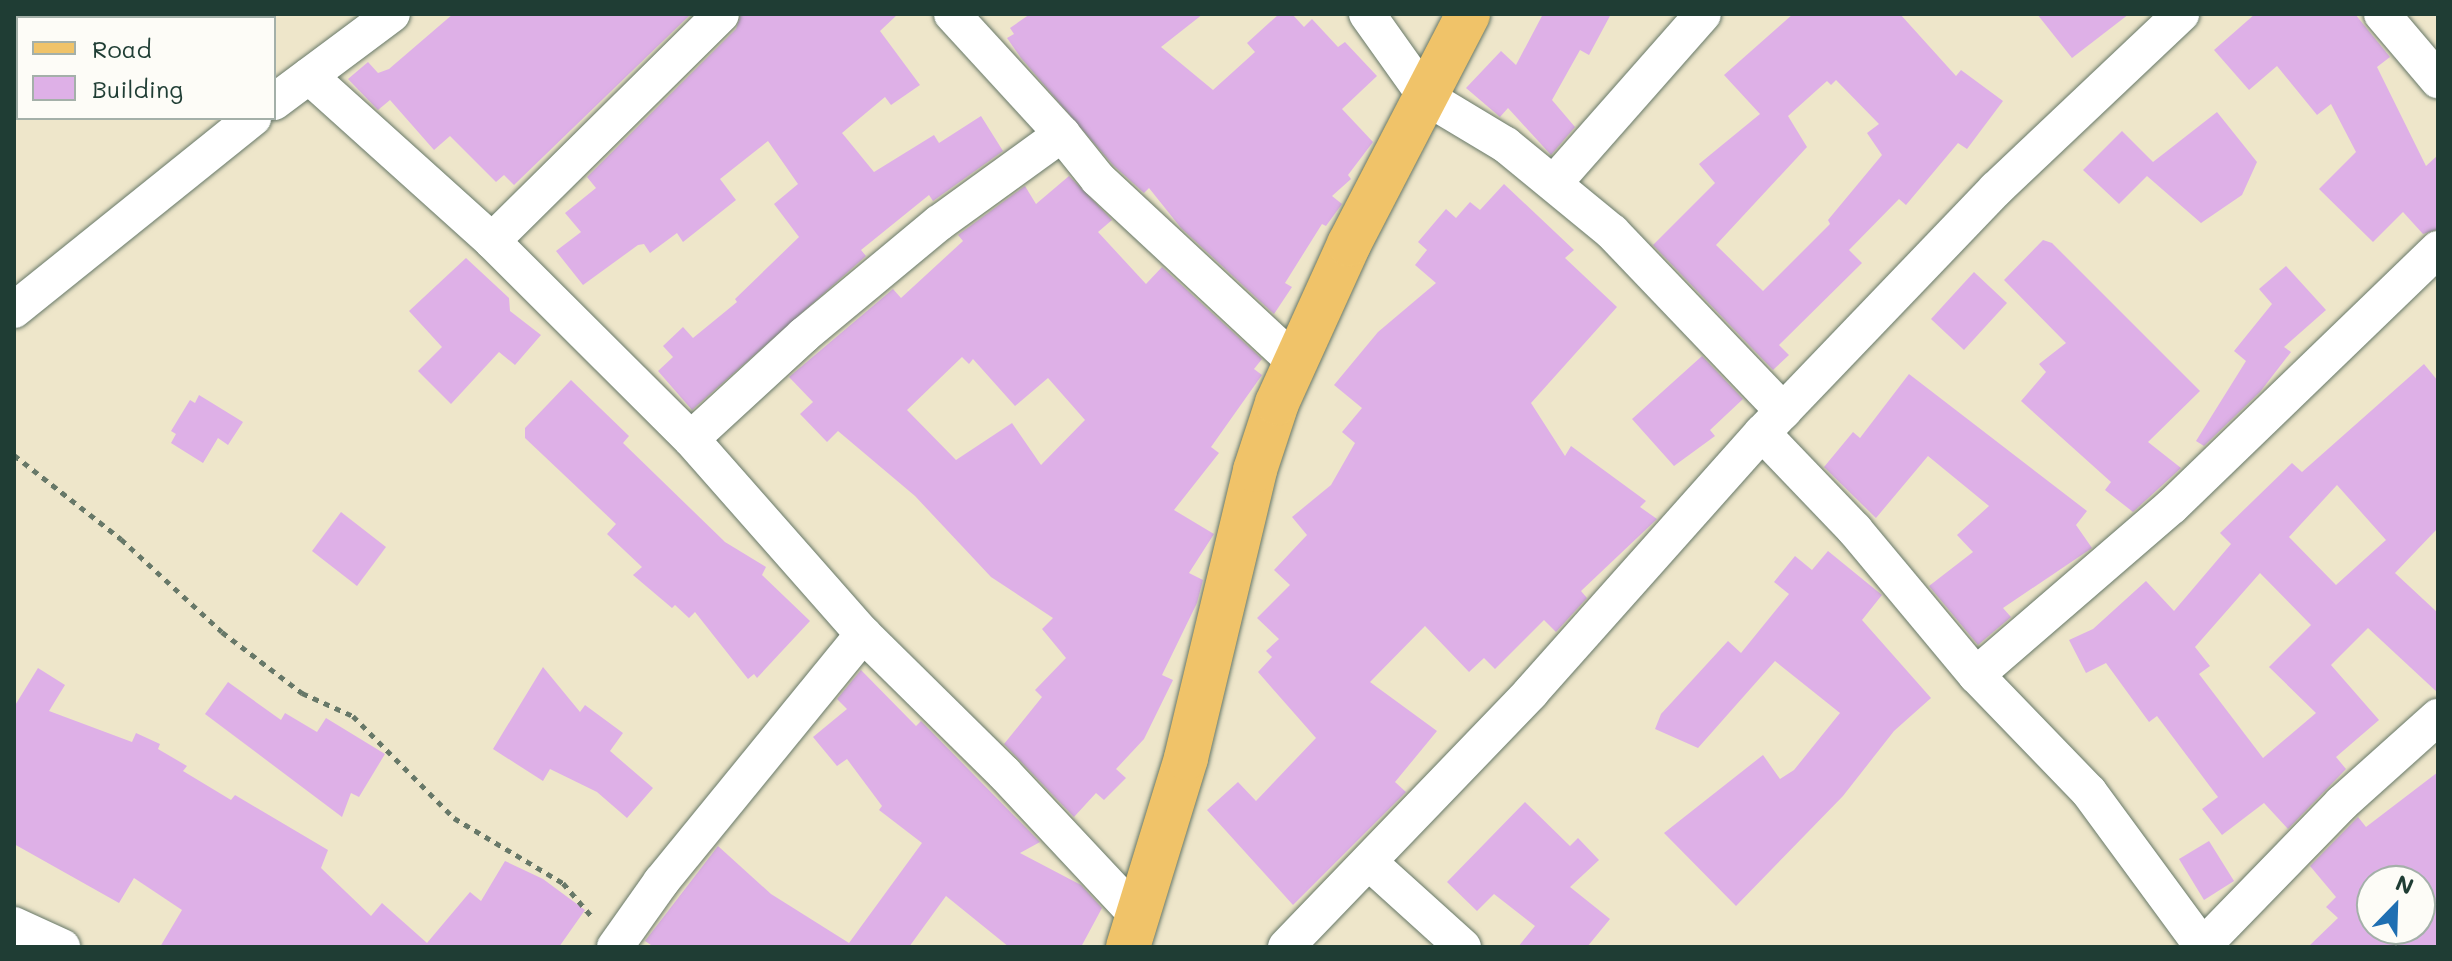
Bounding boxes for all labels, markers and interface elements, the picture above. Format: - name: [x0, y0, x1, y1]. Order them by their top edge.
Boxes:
- legend: [16, 16, 276, 120]
- text: Road: [92, 33, 152, 64]
- text: Building: [92, 73, 183, 104]
- north arrow: [2356, 865, 2436, 945]
- text: N: [2391, 868, 2418, 901]

